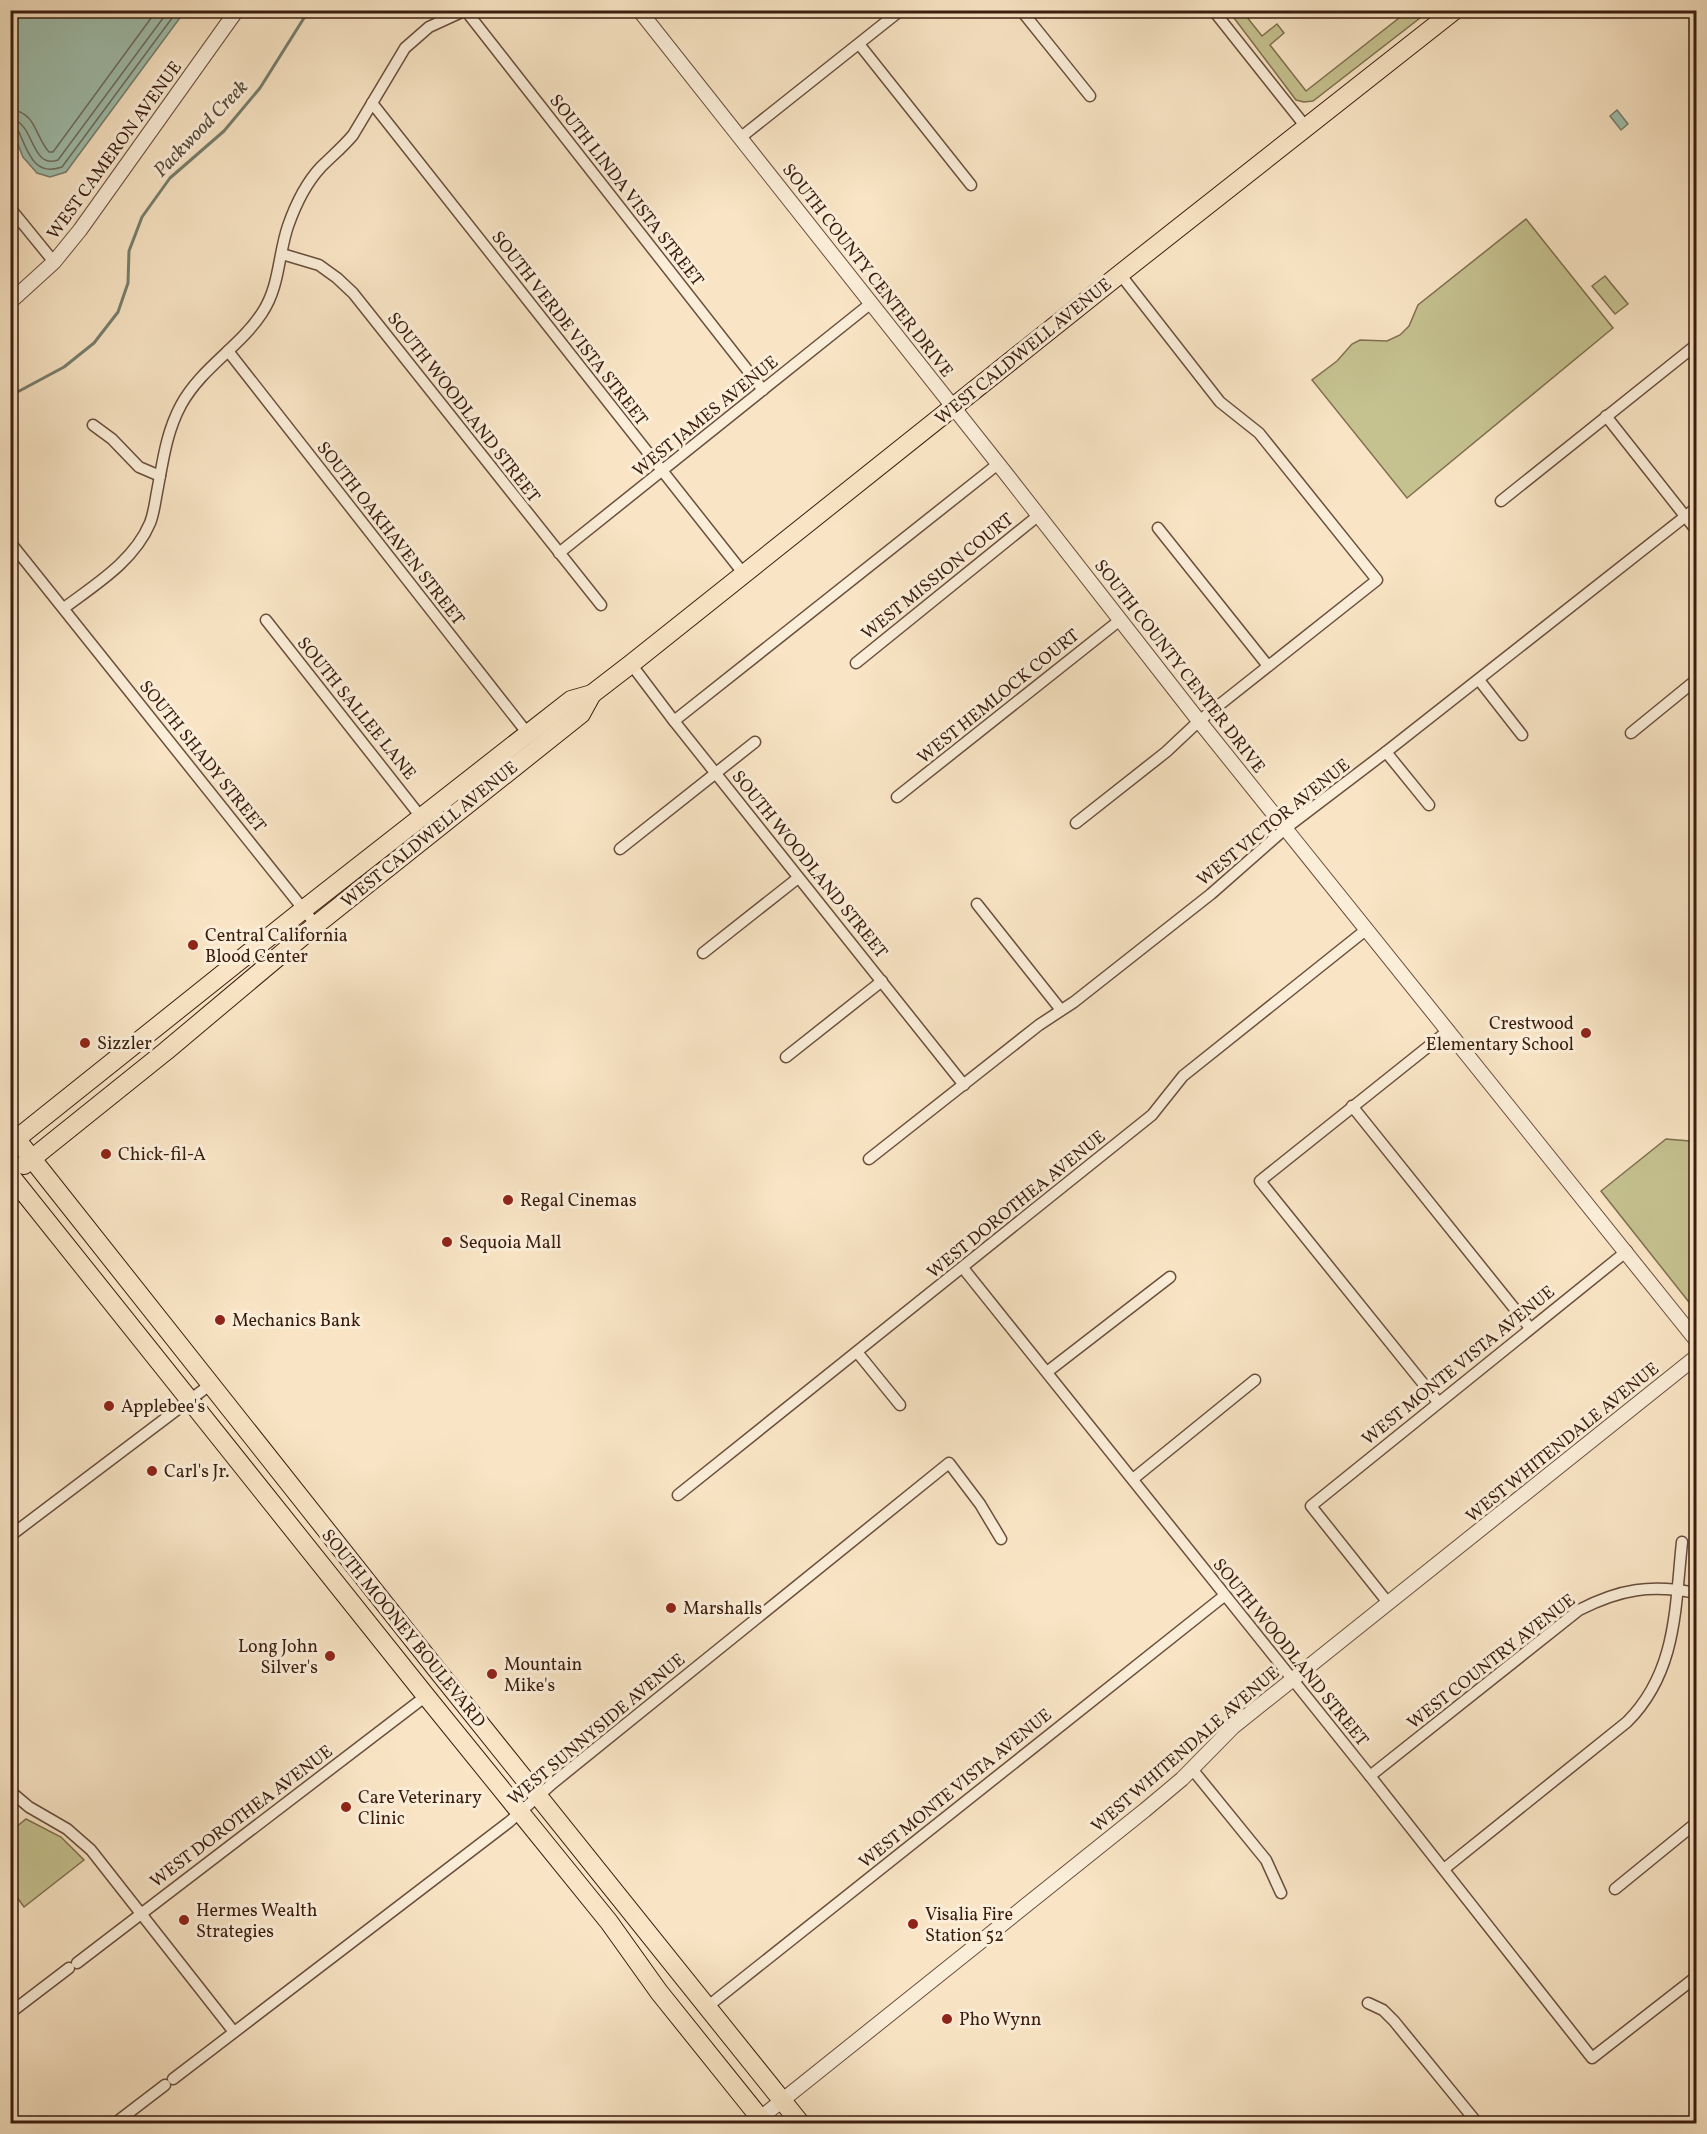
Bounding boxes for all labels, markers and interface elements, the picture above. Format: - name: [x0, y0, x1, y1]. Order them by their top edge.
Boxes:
- street label: WEST CAMERON AVENUE: [42, 56, 189, 245]
- water label: Packwood Creek: [148, 74, 255, 184]
- street label: SOUTH LINDA VISTA STREET: [543, 90, 709, 293]
- street label: SOUTH COUNTY CENTER DRIVE: [775, 159, 958, 383]
- street label: SOUTH VERDE VISTA STREET: [485, 226, 653, 432]
- street label: WEST CALDWELL AVENUE: [930, 273, 1118, 431]
- street label: SOUTH WOODLAND STREET: [381, 307, 545, 509]
- street label: WEST JAMES AVENUE: [628, 350, 784, 484]
- street label: SOUTH OAKHAVEN STREET: [310, 437, 470, 631]
- street label: WEST MISSION COURT: [856, 508, 1020, 646]
- street label: SOUTH COUNTY CENTER DRIVE: [1087, 555, 1270, 779]
- street label: WEST HEMLOCK COURT: [913, 624, 1086, 770]
- street label: SOUTH SALLEE LANE: [290, 632, 421, 786]
- street label: SOUTH SHADY STREET: [133, 676, 271, 839]
- street label: WEST VICTOR AVENUE: [1192, 753, 1356, 893]
- street label: WEST CALDWELL AVENUE: [336, 756, 524, 914]
- street label: SOUTH WOODLAND STREET: [725, 766, 893, 965]
- place label: Central California Blood Center: [205, 924, 348, 970]
- marker: Central California Blood Center: [186, 938, 200, 952]
- place label: Crestwood Elementary School: [1426, 1012, 1574, 1058]
- marker: Crestwood Elementary School: [1579, 1026, 1593, 1040]
- place label: Sizzler: [97, 1032, 152, 1057]
- marker: Sizzler: [78, 1036, 92, 1050]
- street label: WEST DOROTHEA AVENUE: [922, 1125, 1112, 1285]
- place label: Chick-fil-A: [118, 1143, 206, 1168]
- marker: Chick-fil-A: [99, 1147, 113, 1161]
- place label: Regal Cinemas: [520, 1189, 637, 1214]
- marker: Regal Cinemas: [501, 1193, 515, 1207]
- place label: Sequoia Mall: [459, 1231, 562, 1256]
- marker: Sequoia Mall: [440, 1235, 454, 1249]
- street label: WEST MONTE VISTA AVENUE: [1357, 1280, 1561, 1452]
- place label: Mechanics Bank: [232, 1309, 361, 1334]
- marker: Mechanics Bank: [213, 1313, 227, 1327]
- street label: WEST WHITENDALE AVENUE: [1461, 1357, 1665, 1529]
- place label: Applebee's: [121, 1395, 205, 1420]
- marker: Applebee's: [102, 1399, 116, 1413]
- place label: Carl's Jr.: [164, 1460, 230, 1485]
- marker: Carl's Jr.: [145, 1464, 159, 1478]
- street label: SOUTH MOONEY BOULEVARD: [315, 1524, 491, 1734]
- street label: SOUTH WOODLAND STREET: [1206, 1554, 1374, 1753]
- street label: WEST COUNTRY AVENUE: [1403, 1588, 1581, 1736]
- place label: Marshalls: [683, 1597, 762, 1622]
- marker: Marshalls: [664, 1601, 678, 1615]
- place label: Long John Silver's: [238, 1635, 318, 1681]
- street label: WEST SUNNYSIDE AVENUE: [503, 1648, 691, 1812]
- marker: Long John Silver's: [323, 1649, 337, 1663]
- place label: Mountain Mike's: [504, 1653, 583, 1699]
- street label: WEST WHITENDALE AVENUE: [1086, 1661, 1286, 1839]
- marker: Mountain Mike's: [485, 1667, 499, 1681]
- street label: WEST MONTE VISTA AVENUE: [854, 1703, 1058, 1875]
- street label: WEST DOROTHEA AVENUE: [145, 1740, 339, 1894]
- place label: Care Veterinary Clinic: [358, 1786, 482, 1832]
- marker: Care Veterinary Clinic: [339, 1800, 353, 1814]
- place label: Hermes Wealth Strategies: [196, 1899, 318, 1945]
- place label: Visalia Fire Station 52: [925, 1903, 1013, 1949]
- marker: Hermes Wealth Strategies: [177, 1913, 191, 1927]
- marker: Visalia Fire Station 52: [906, 1917, 920, 1931]
- place label: Pho Wynn: [959, 2008, 1042, 2033]
- marker: Pho Wynn: [940, 2012, 954, 2026]

